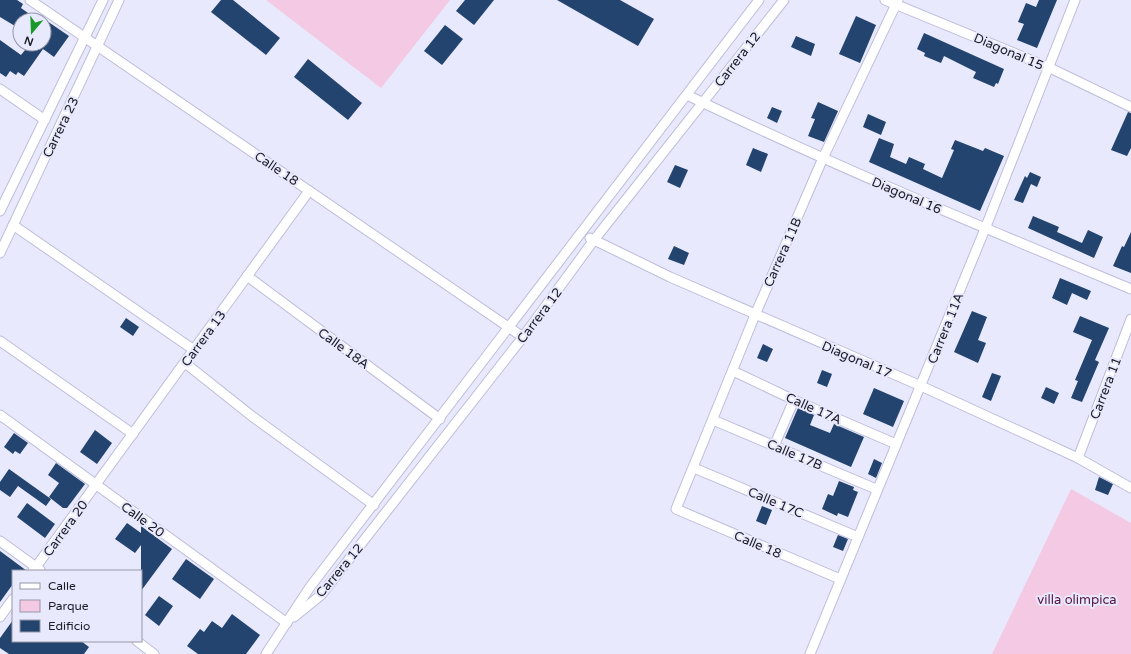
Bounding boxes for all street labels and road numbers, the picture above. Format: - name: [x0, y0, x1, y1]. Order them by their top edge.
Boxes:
- street label: Carrera 12: [711, 29, 764, 90]
- street label: Diagonal 15: [971, 30, 1046, 74]
- street label: Carrera 23: [39, 95, 82, 160]
- street label: Calle 18: [251, 148, 302, 189]
- street label: Diagonal 16: [869, 174, 944, 218]
- street label: Carrera 11B: [760, 215, 805, 290]
- street label: Carrera 12: [514, 285, 566, 347]
- street label: Carrera 11A: [924, 290, 968, 366]
- street label: Carrera 13: [178, 307, 230, 370]
- street label: Calle 18A: [315, 325, 372, 373]
- street label: Diagonal 17: [819, 338, 894, 382]
- street label: Carrera 11: [1087, 355, 1125, 422]
- street label: Calle 17A: [783, 389, 844, 428]
- street label: Calle 17B: [764, 436, 825, 474]
- street label: Calle 17C: [745, 484, 806, 522]
- street label: Carrera 20: [40, 497, 92, 560]
- street label: Calle 20: [118, 499, 167, 541]
- street label: Calle 18: [732, 528, 784, 562]
- street label: Carrera 12: [313, 540, 367, 601]

